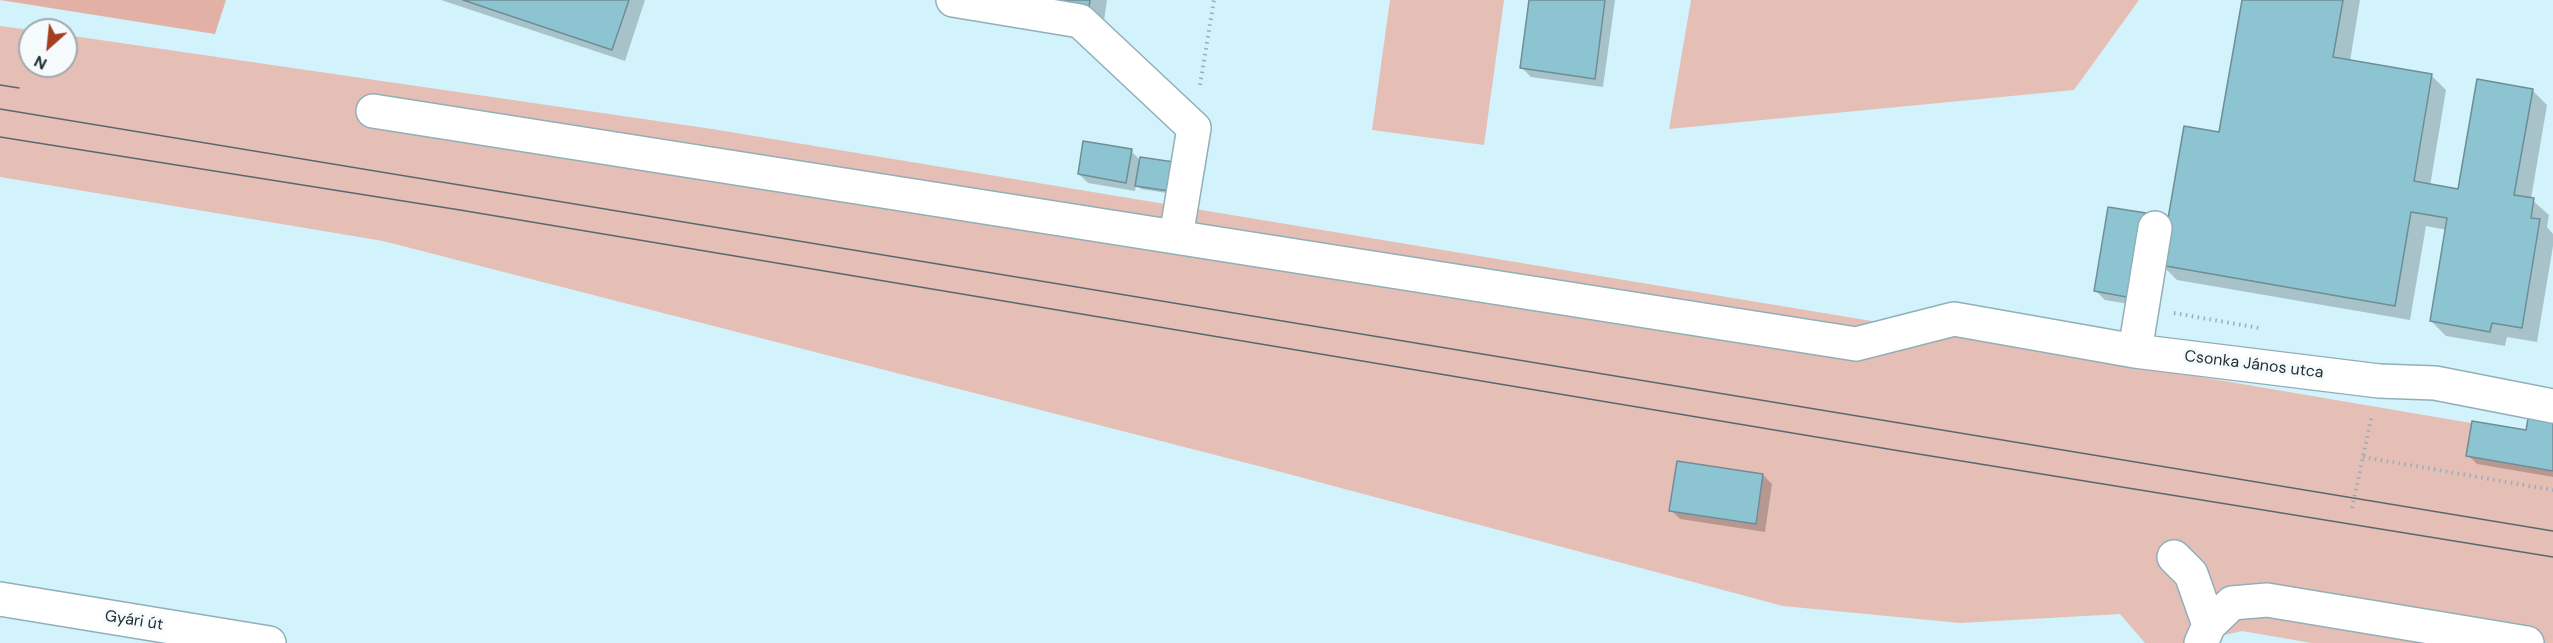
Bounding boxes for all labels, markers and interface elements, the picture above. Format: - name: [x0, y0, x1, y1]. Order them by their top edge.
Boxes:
- north arrow: [18, 18, 78, 78]
- text: N: [31, 51, 50, 75]
- street label: Csonka János utca: [2183, 347, 2325, 383]
- street label: Gyári út: [104, 607, 164, 635]

